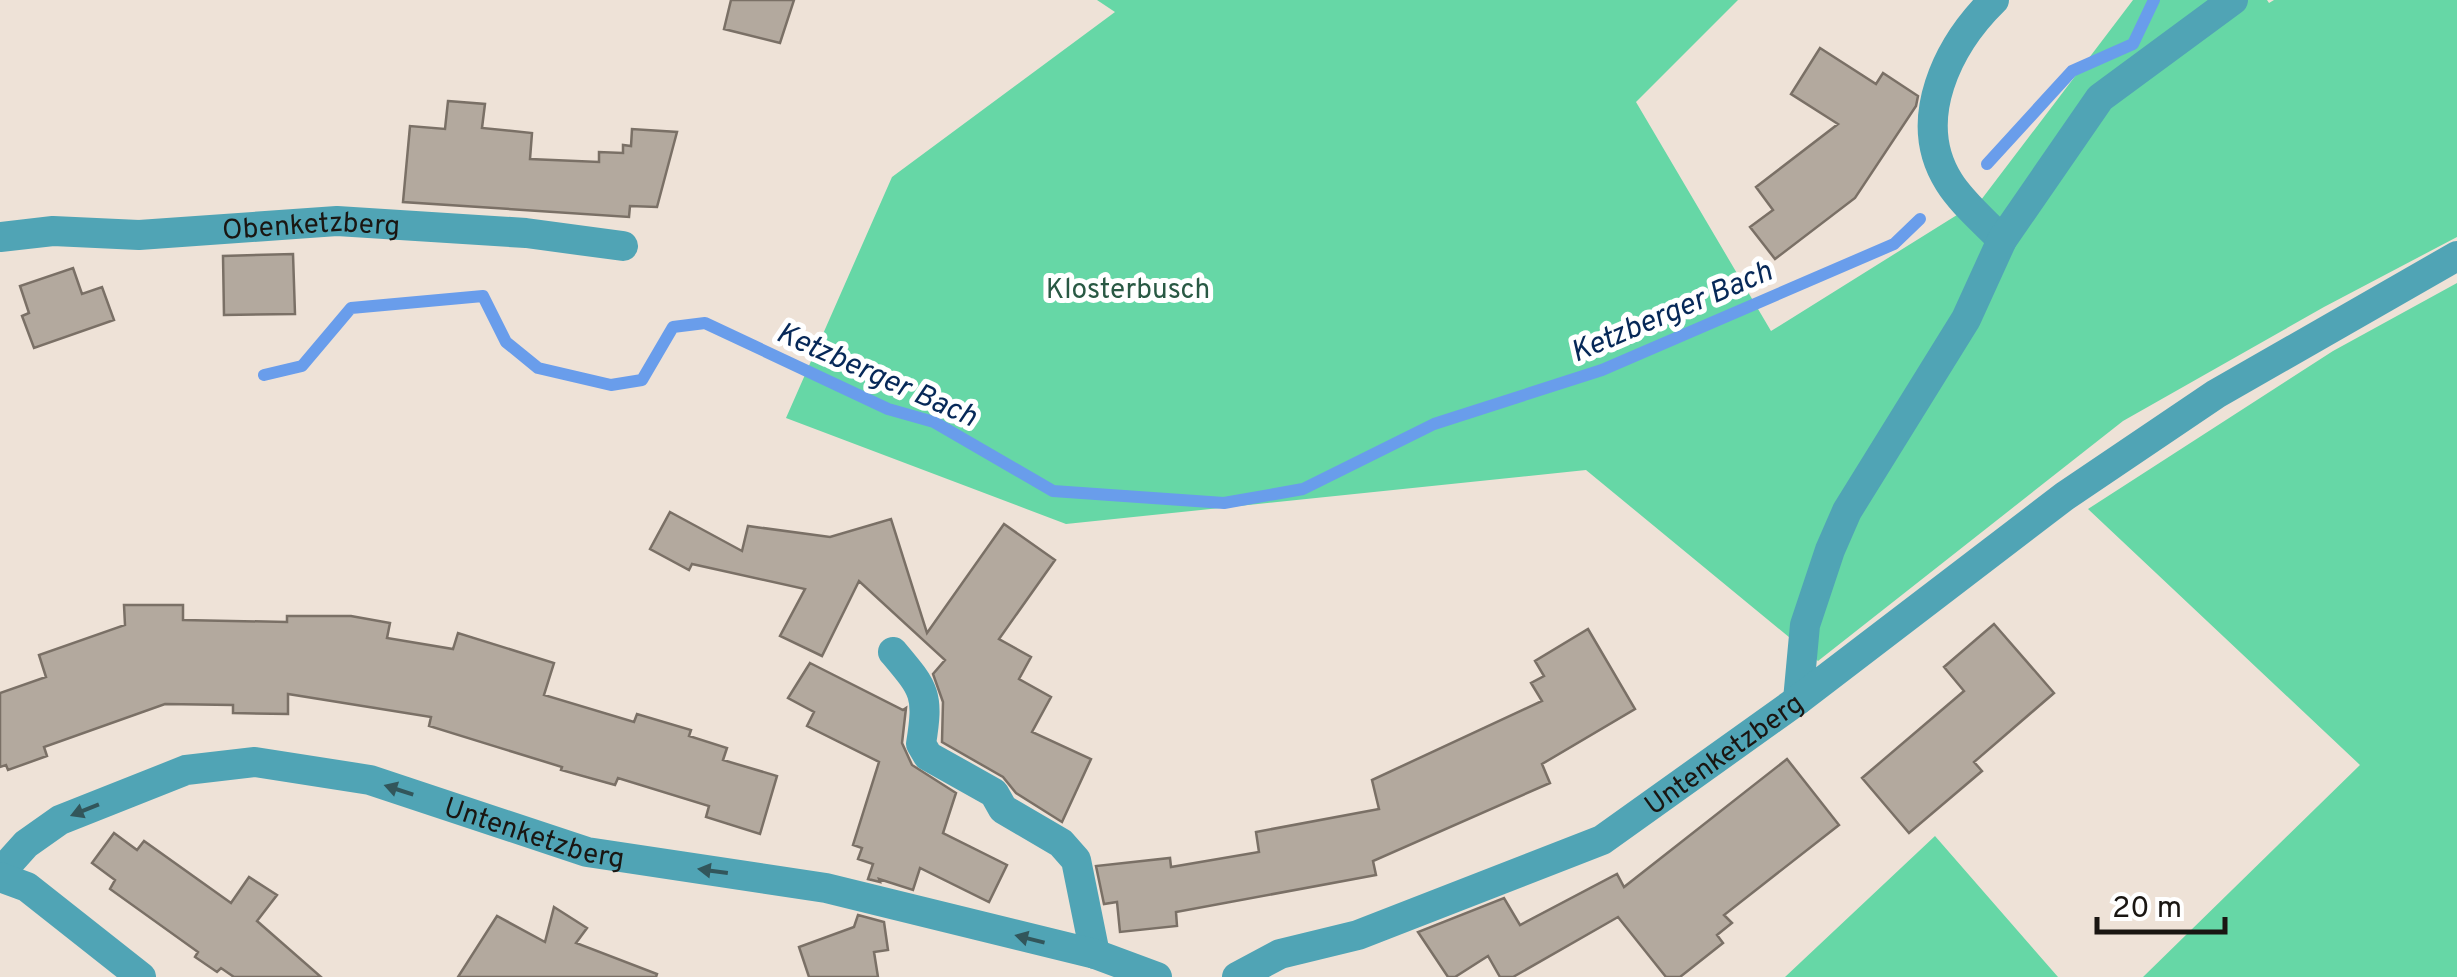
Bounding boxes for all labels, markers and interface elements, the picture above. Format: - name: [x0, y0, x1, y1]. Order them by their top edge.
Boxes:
- street label: Obenketzberg: [221, 206, 401, 250]
- water label: Ketzberger Bach: [1566, 254, 1778, 372]
- park label: Klosterbusch: [1046, 273, 1210, 309]
- water label: Ketzberger Bach: [770, 316, 982, 437]
- street label: Untenketzberg: [1639, 687, 1812, 825]
- one-way arrow: [384, 781, 414, 796]
- street label: Untenketzberg: [439, 791, 627, 878]
- one-way arrow: [70, 802, 100, 818]
- one-way arrow: [696, 862, 728, 878]
- scale bar: [2097, 872, 2224, 934]
- text: 20 m: [2112, 891, 2182, 928]
- one-way arrow: [1014, 931, 1045, 946]

